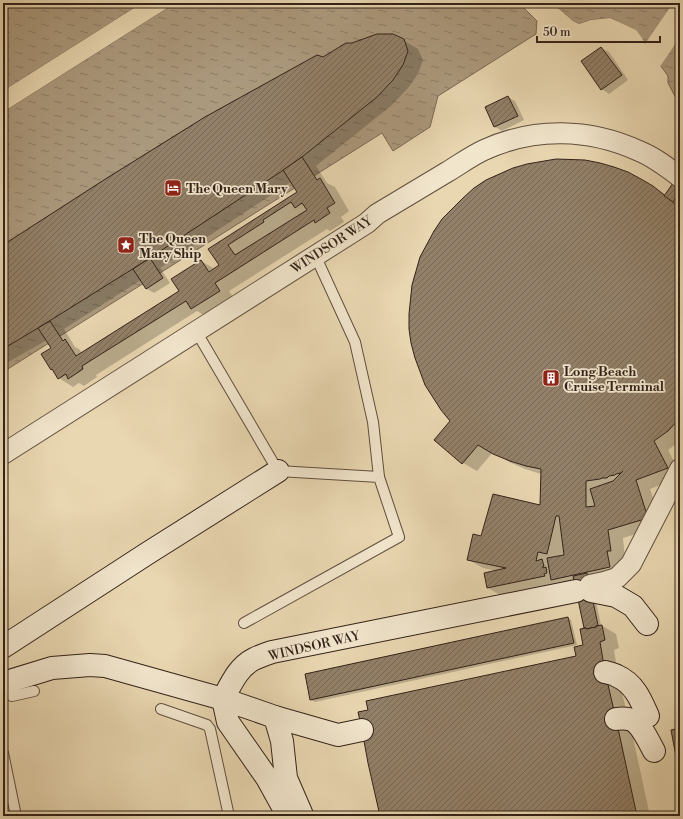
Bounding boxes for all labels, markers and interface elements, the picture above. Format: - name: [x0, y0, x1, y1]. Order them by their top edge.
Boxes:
- scale bar: [537, 18, 660, 44]
- text: 50 m: [543, 25, 571, 40]
- hotel icon: The Queen Mary: [163, 178, 183, 198]
- place label: The Queen Mary: [186, 181, 288, 197]
- street label: WINDSOR WAY: [287, 212, 376, 278]
- place label: The Queen Mary Ship: [139, 231, 206, 262]
- place icon: The Queen Mary Ship: [116, 235, 136, 255]
- place label: Long Beach Cruise Terminal: [564, 364, 665, 395]
- building icon: Long Beach Cruise Terminal: [541, 368, 561, 388]
- street label: WINDSOR WAY: [266, 627, 363, 665]

